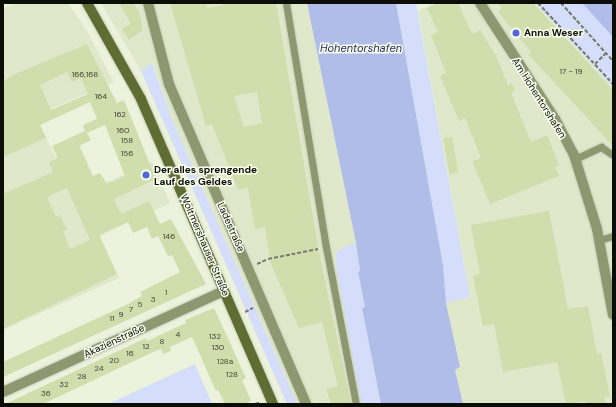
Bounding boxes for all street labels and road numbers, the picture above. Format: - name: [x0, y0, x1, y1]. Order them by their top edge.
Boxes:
- street label: Am Hohentorshafen: [509, 56, 569, 140]
- street label: Woltmershauser Straße: [178, 192, 232, 298]
- street label: Ladestraße: [215, 201, 247, 253]
- street label: Akazienstraße: [82, 322, 146, 360]

